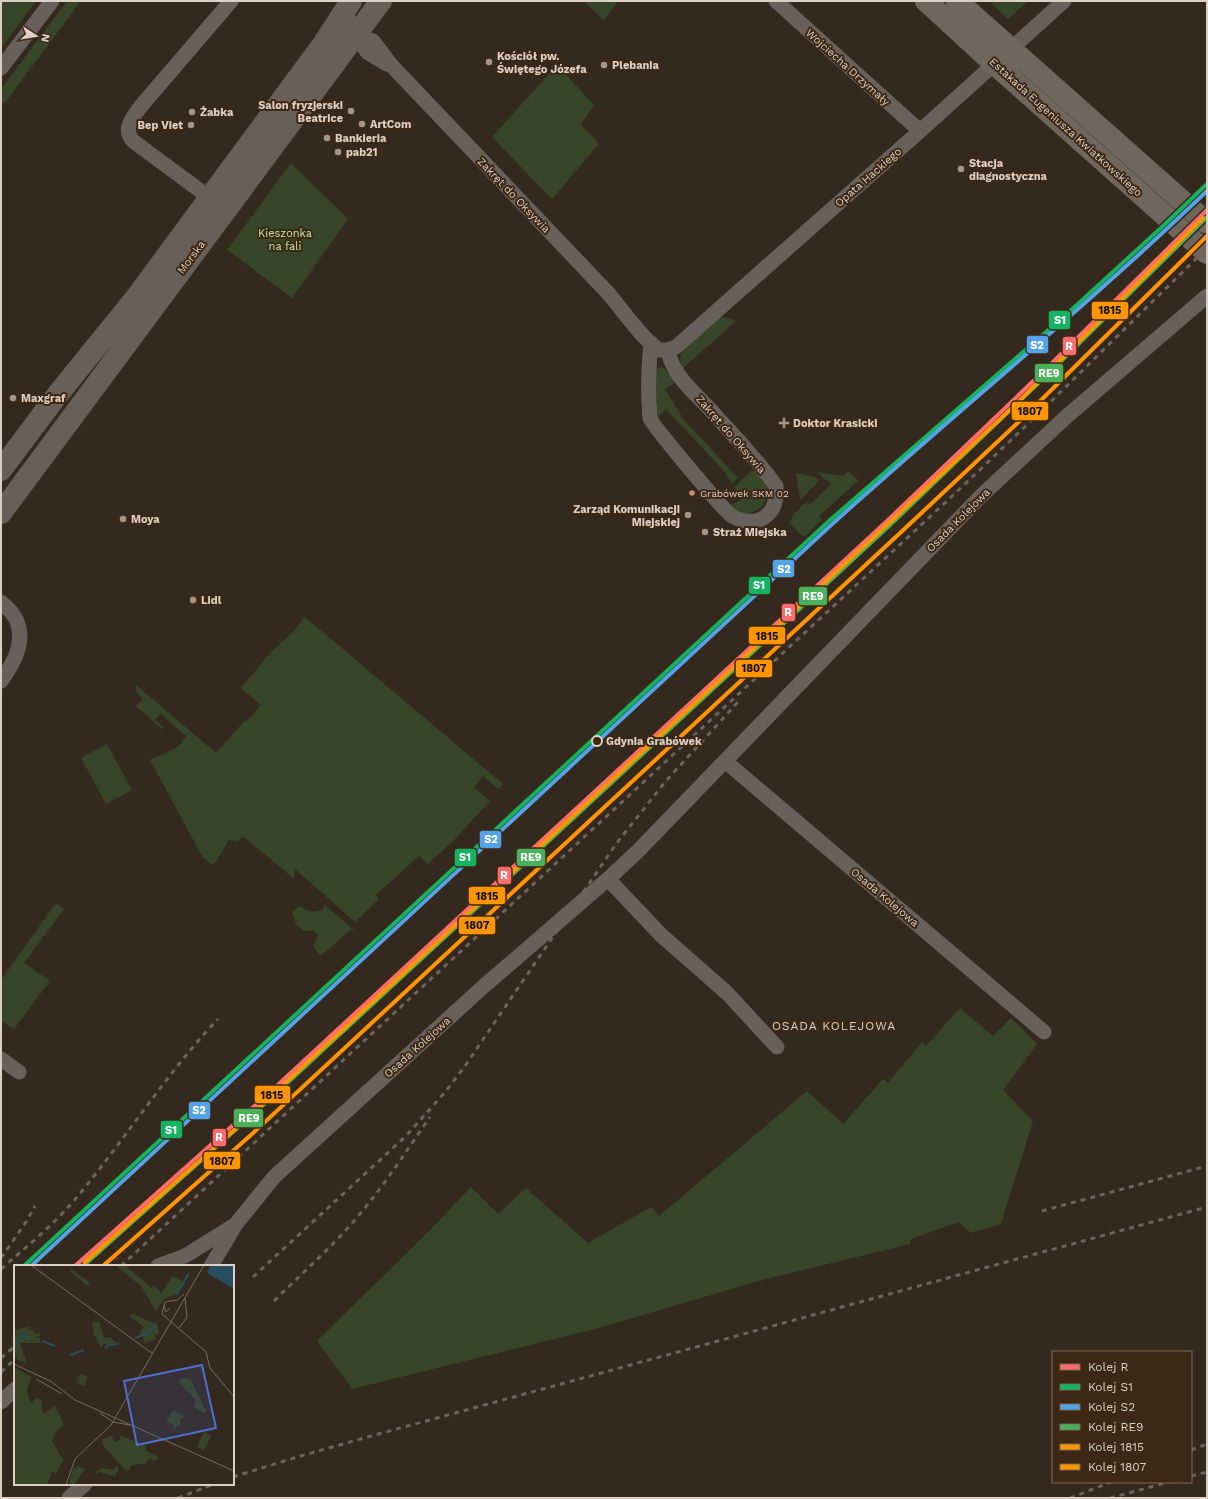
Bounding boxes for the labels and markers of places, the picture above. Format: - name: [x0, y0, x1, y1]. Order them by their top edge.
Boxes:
- place label: Kościół pw. Świętego Józefa: [497, 50, 587, 76]
- marker: Kościół pw. Świętego Józefa: [484, 57, 494, 67]
- place label: Plebania: [612, 59, 660, 72]
- marker: Plebania: [599, 60, 609, 70]
- place label: Salon fryzjerski Beatrice: [258, 99, 343, 125]
- place label: Żabka: [200, 106, 234, 119]
- marker: Salon fryzjerski Beatrice: [346, 106, 356, 116]
- marker: Żabka: [187, 107, 197, 117]
- place label: ArtCom: [370, 118, 411, 131]
- place label: Bep Viet: [138, 119, 183, 132]
- marker: ArtCom: [357, 119, 367, 129]
- marker: Bep Viet: [186, 120, 196, 130]
- place label: Bankieria: [335, 132, 387, 145]
- marker: Bankieria: [322, 133, 332, 143]
- place label: pab21: [346, 146, 377, 159]
- marker: pab21: [333, 147, 343, 157]
- place label: Stacja diagnostyczna: [969, 157, 1048, 183]
- marker: Stacja diagnostyczna: [956, 164, 966, 174]
- place label: Maxgraf: [21, 392, 66, 405]
- marker: Maxgraf: [8, 393, 18, 403]
- marker: Doktor Krasicki: [778, 417, 790, 429]
- place label: Doktor Krasicki: [793, 417, 877, 430]
- marker: Grabówek SKM 02: [687, 488, 697, 498]
- place label: Grabówek SKM 02: [700, 488, 789, 499]
- place label: Zarząd Komunikacji Miejskiej: [573, 503, 680, 529]
- marker: Zarząd Komunikacji Miejskiej: [683, 510, 693, 520]
- place label: Moya: [131, 513, 160, 526]
- marker: Moya: [118, 514, 128, 524]
- place label: Straż Miejska: [713, 526, 787, 539]
- marker: Straż Miejska: [700, 527, 710, 537]
- place label: Lidl: [201, 594, 222, 607]
- marker: Lidl: [188, 595, 198, 605]
- marker: Gdynia Grabówek: [591, 735, 603, 747]
- place label: Gdynia Grabówek: [606, 735, 702, 748]

